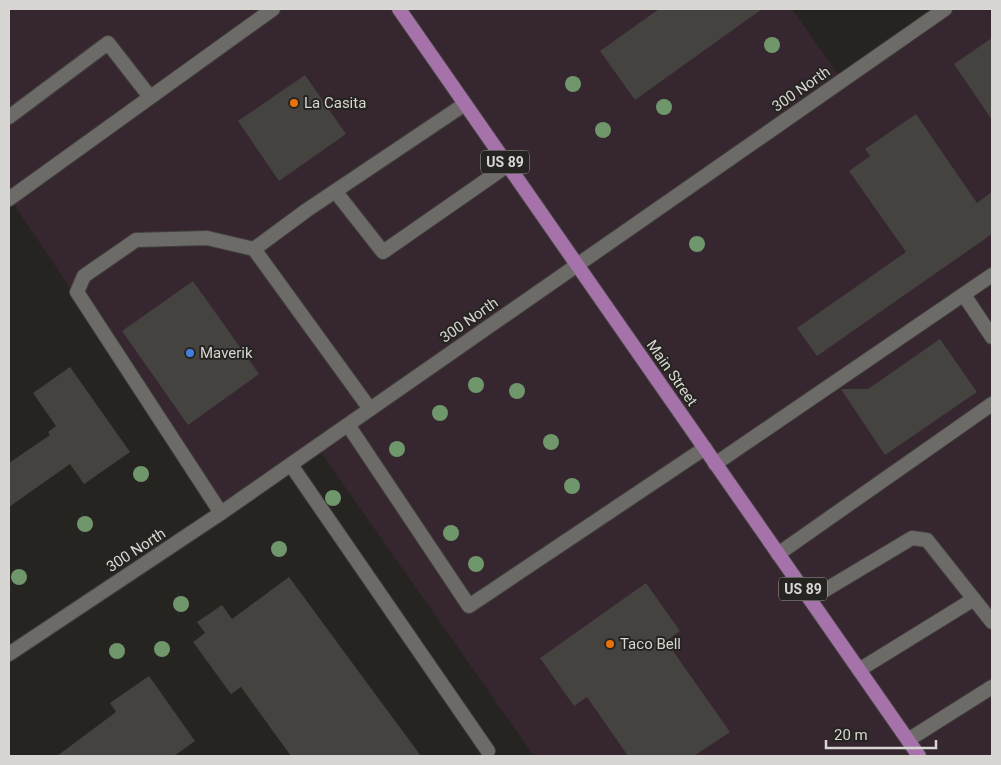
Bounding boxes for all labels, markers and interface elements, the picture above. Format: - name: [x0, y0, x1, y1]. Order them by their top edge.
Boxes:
- street label: 300 North: [768, 62, 834, 116]
- place label: La Casita: [304, 94, 366, 112]
- marker: La Casita: [288, 97, 300, 109]
- road number: US 89: [481, 150, 529, 173]
- street label: 300 North: [436, 293, 502, 347]
- street label: Main Street: [643, 337, 701, 410]
- place label: Maverik: [200, 344, 253, 362]
- marker: Maverik: [184, 347, 196, 359]
- street label: 300 North: [103, 524, 169, 576]
- road number: US 89: [779, 578, 827, 600]
- place label: Taco Bell: [620, 635, 681, 653]
- marker: Taco Bell: [604, 638, 616, 650]
- scale bar: [826, 718, 936, 750]
- text: 20 m: [834, 726, 868, 744]

